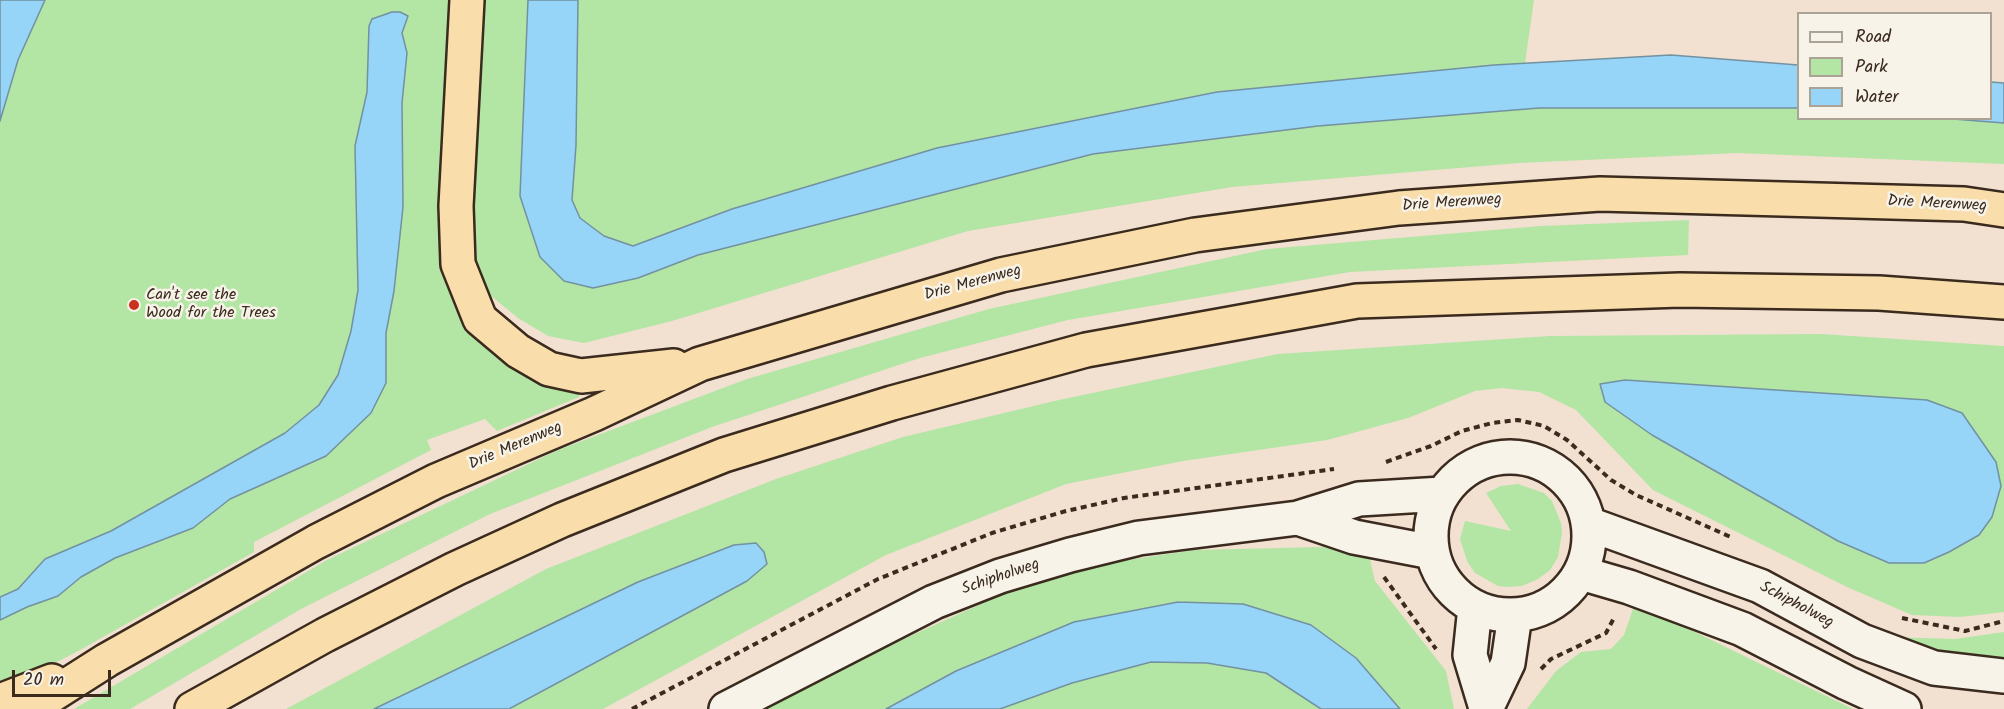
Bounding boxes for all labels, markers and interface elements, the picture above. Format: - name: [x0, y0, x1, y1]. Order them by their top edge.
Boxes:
- legend: [1797, 12, 1992, 120]
- text: Road: [1855, 23, 1891, 52]
- text: Park: [1855, 53, 1888, 82]
- text: Water: [1855, 83, 1899, 112]
- street label: Drie Merenweg: [1402, 191, 1502, 217]
- street label: Drie Merenweg: [1887, 193, 1987, 217]
- street label: Drie Merenweg: [922, 262, 1024, 306]
- place label: Can't see the Wood for the Trees: [146, 286, 276, 324]
- marker: Can't see the Wood for the Trees: [127, 298, 141, 312]
- street label: Drie Merenweg: [466, 419, 566, 475]
- street label: Schipholweg: [960, 556, 1042, 600]
- street label: Schipholweg: [1756, 579, 1836, 633]
- scale bar: [15, 658, 114, 696]
- text: 20 m: [23, 666, 64, 695]

